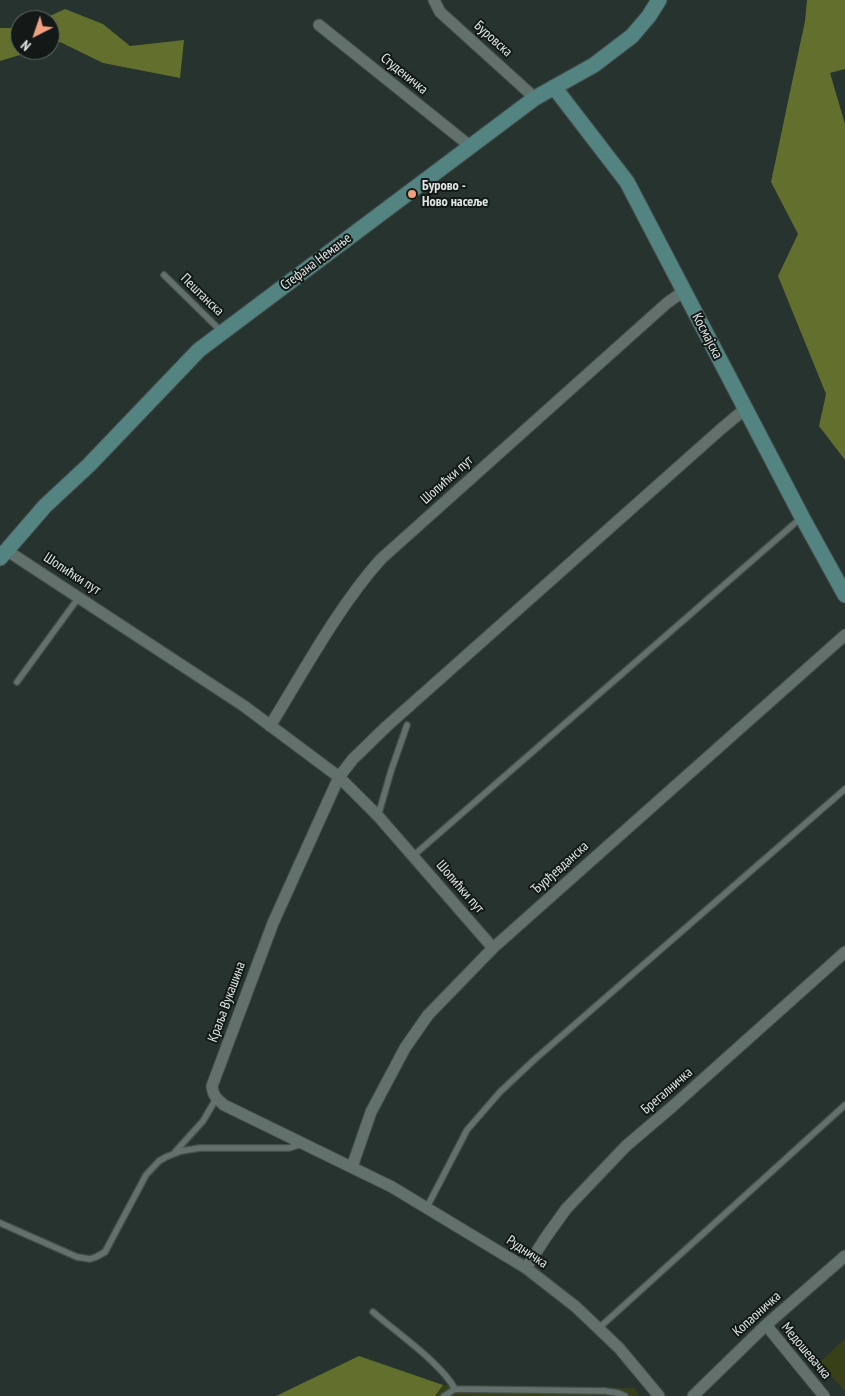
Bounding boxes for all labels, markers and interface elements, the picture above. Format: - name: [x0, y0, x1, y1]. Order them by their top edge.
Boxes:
- north arrow: [10, 10, 60, 60]
- street label: Буровска: [471, 18, 515, 60]
- text: N: [17, 36, 35, 55]
- street label: Студеничка: [377, 50, 431, 98]
- place label: Бурово - Ново насеље: [422, 178, 488, 210]
- marker: Бурово - Ново насеље: [406, 188, 418, 200]
- street label: Стефана Немање: [277, 230, 355, 294]
- street label: Пештанска: [177, 270, 227, 320]
- street label: Космајска: [688, 310, 726, 362]
- street label: Шопићки пут: [417, 452, 477, 508]
- street label: Шопићки пут: [40, 549, 104, 599]
- street label: Ђурђевданска: [528, 838, 592, 898]
- street label: Шопићки пут: [432, 857, 488, 917]
- street label: Краља Вукашина: [205, 959, 249, 1045]
- street label: Брегалничка: [638, 1064, 696, 1118]
- street label: Рудничка: [503, 1232, 551, 1272]
- street label: Копаоничка: [730, 1288, 784, 1340]
- street label: Медошевачка: [778, 1319, 834, 1383]

